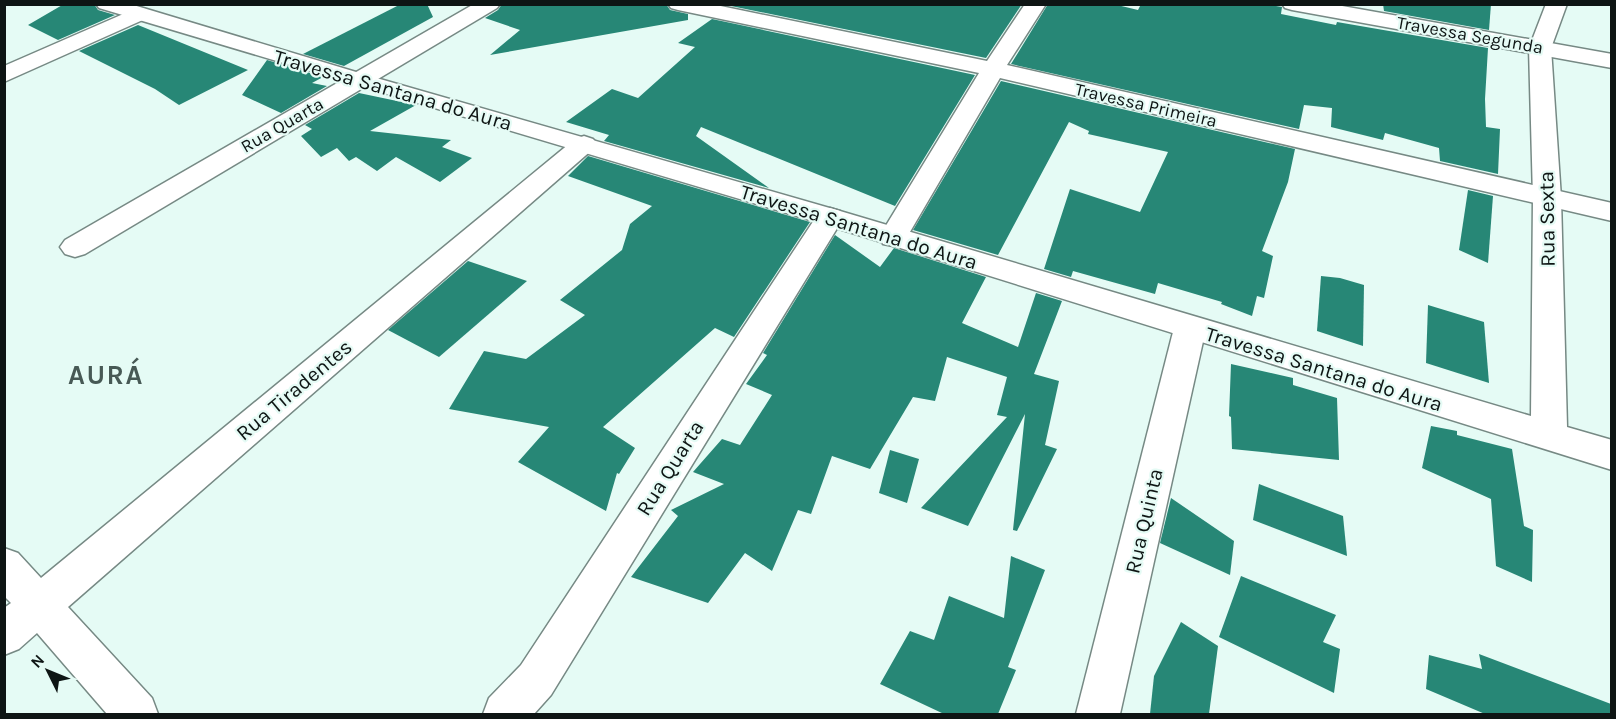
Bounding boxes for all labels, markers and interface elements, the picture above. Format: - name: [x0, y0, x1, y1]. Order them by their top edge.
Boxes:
- street label: Travessa Segunda: [1395, 11, 1545, 59]
- street label: Travessa Santana do Aura: [271, 44, 515, 136]
- street label: Travessa Primeira: [1073, 78, 1219, 132]
- street label: Rua Quarta: [237, 93, 327, 157]
- street label: Rua Sexta: [1534, 171, 1560, 267]
- street label: Travessa Santana do Aura: [738, 179, 980, 275]
- street label: Travessa Santana do Aura: [1203, 321, 1445, 417]
- street label: Rua Tiradentes: [231, 335, 357, 445]
- district label: AURÁ: [68, 357, 144, 391]
- street label: Rua Quarta: [631, 416, 709, 520]
- street label: Rua Quinta: [1120, 466, 1168, 576]
- north arrow: [18, 641, 78, 701]
- text: N: [27, 650, 48, 672]

